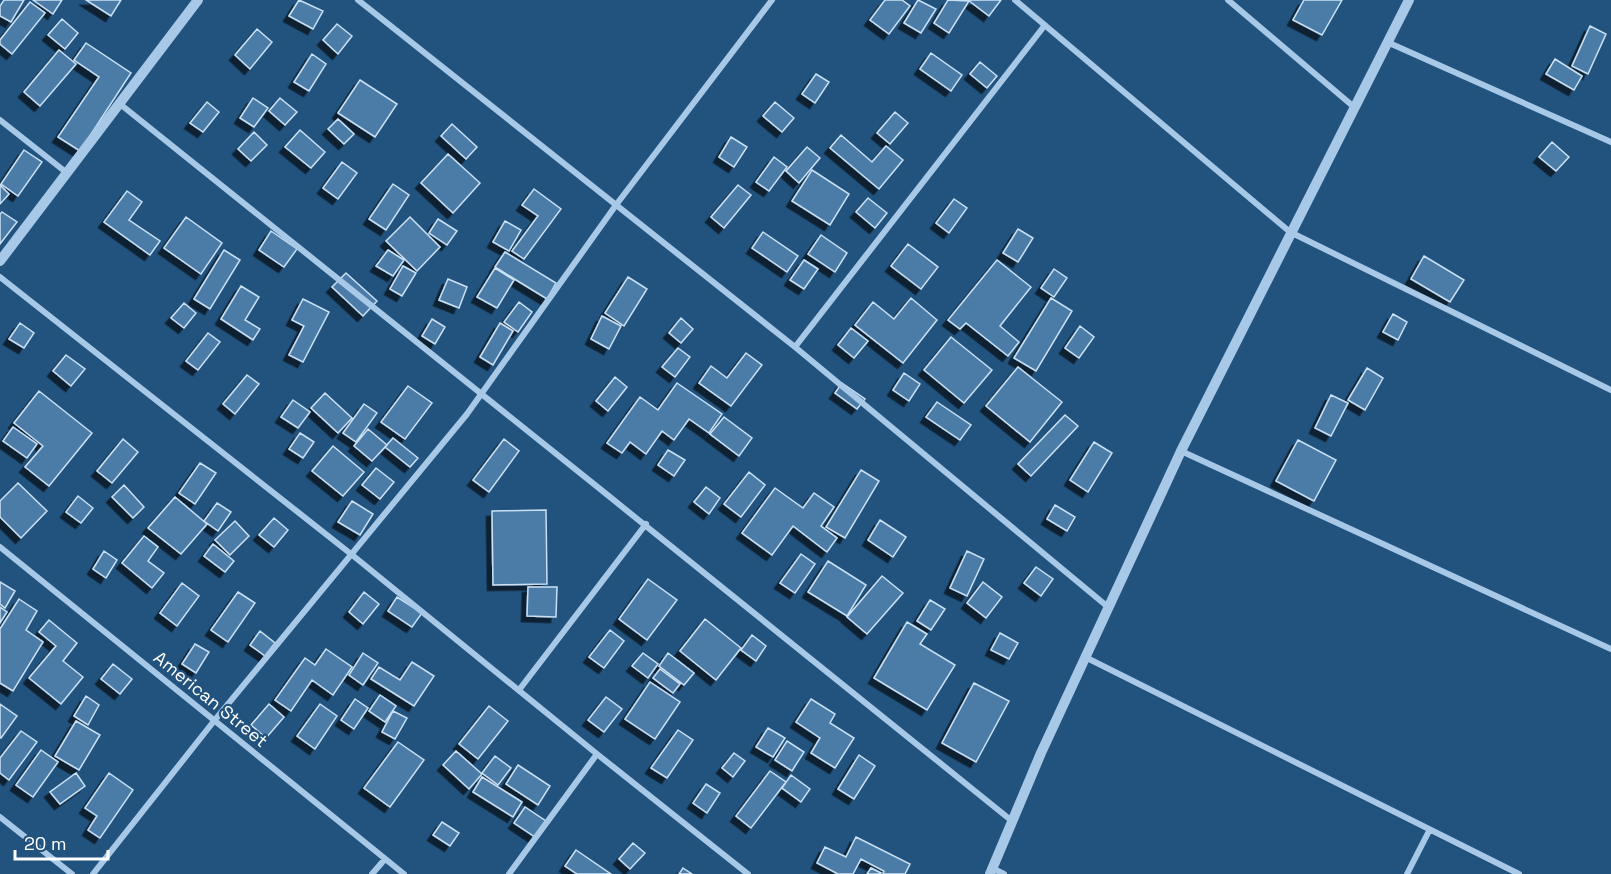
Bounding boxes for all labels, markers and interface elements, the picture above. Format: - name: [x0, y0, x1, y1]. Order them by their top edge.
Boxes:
- street label: American Street: [149, 646, 273, 752]
- scale bar: [15, 823, 108, 861]
- text: 20 m: [24, 832, 67, 855]

